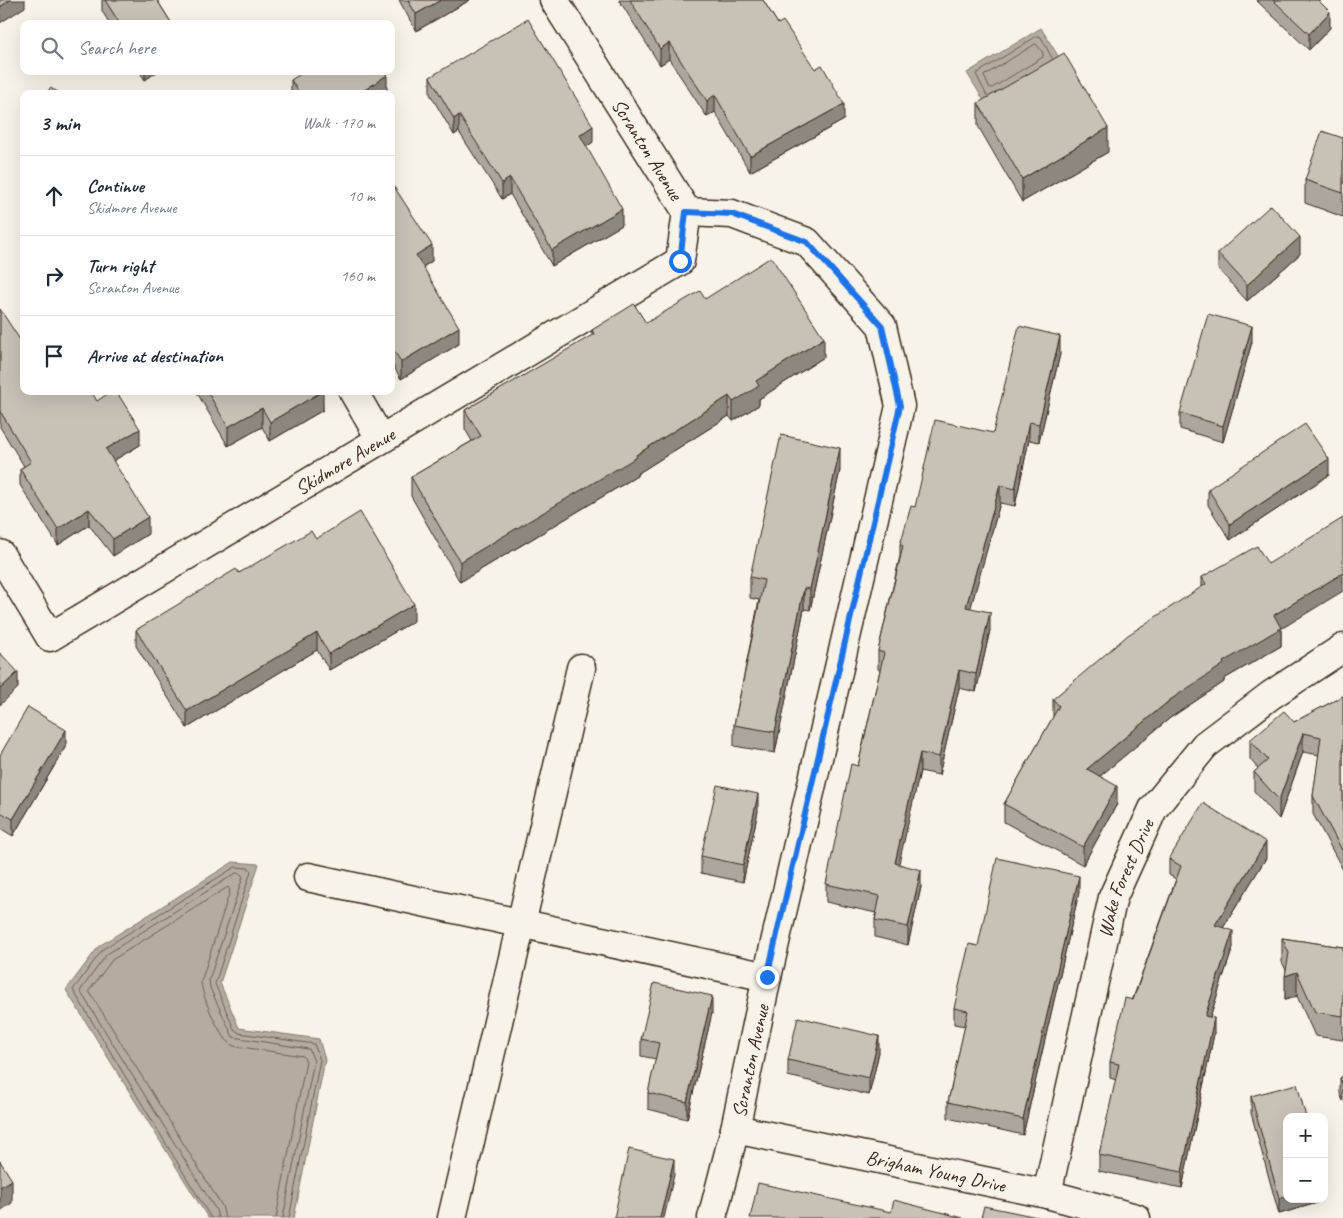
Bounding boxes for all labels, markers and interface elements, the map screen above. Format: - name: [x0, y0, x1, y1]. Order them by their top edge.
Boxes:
- search box: [20, 20, 395, 75]
- icon: search: [38, 34, 66, 62]
- text: Search here: [78, 36, 155, 60]
- street label: Scranton Avenue: [606, 94, 689, 206]
- text: 3 min: [40, 110, 80, 136]
- text: Walk · 170 m: [303, 113, 375, 133]
- text: Continue: [87, 174, 144, 198]
- icon: ahead: [40, 182, 68, 210]
- text: 10 m: [348, 186, 375, 206]
- text: Skidmore Avenue: [87, 198, 177, 218]
- route start: [669, 250, 692, 273]
- text: Turn right: [87, 254, 154, 278]
- icon: right: [40, 262, 68, 290]
- text: 160 m: [341, 266, 375, 286]
- text: Scranton Avenue: [87, 278, 179, 298]
- icon: arrive: [40, 342, 68, 370]
- text: Arrive at destination: [87, 344, 223, 368]
- street label: Skidmore Avenue: [290, 421, 401, 501]
- street label: Wake Forest Drive: [1092, 814, 1160, 940]
- route end: [756, 966, 779, 989]
- street label: Scranton Avenue: [726, 1001, 775, 1120]
- map controls: [1283, 1113, 1328, 1203]
- button: +: [1283, 1113, 1328, 1158]
- street label: Brigham Young Drive: [864, 1145, 1009, 1198]
- button: −: [1283, 1158, 1328, 1203]

